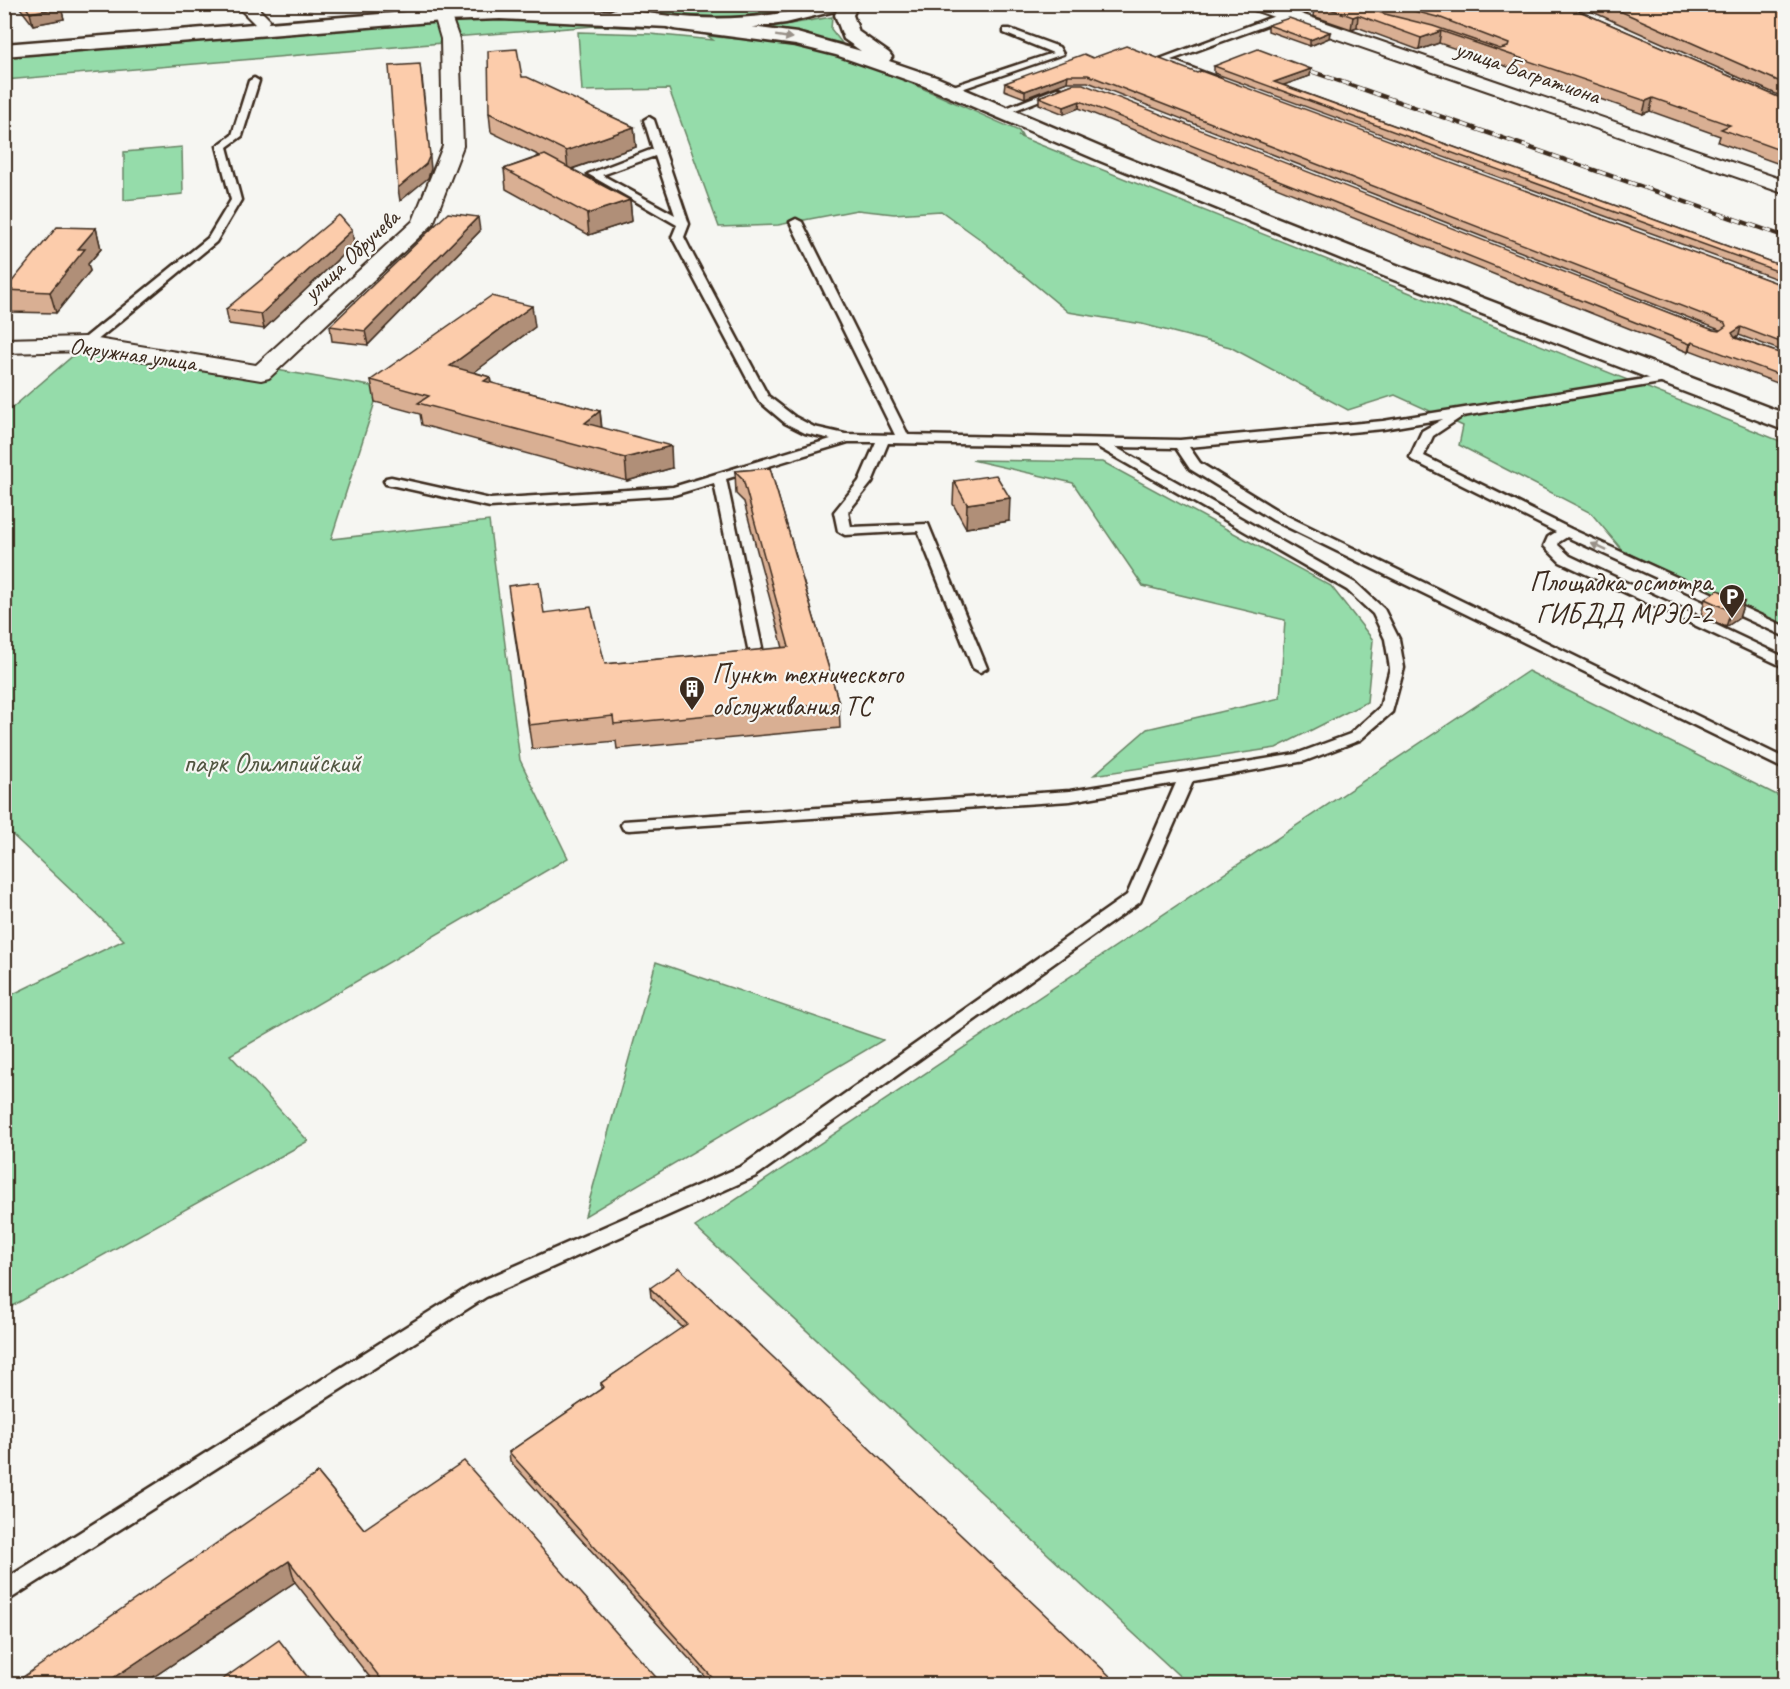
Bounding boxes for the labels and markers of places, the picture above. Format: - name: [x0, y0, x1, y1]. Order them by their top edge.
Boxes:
- place label: Площадка осмотра ГИБДД МРЭО-2: [1529, 564, 1715, 631]
- parking icon: Площадка осмотра ГИБДД МРЭО-2: [1717, 582, 1747, 620]
- place label: Пункт технического обслуживания ТС: [712, 656, 905, 723]
- building icon: Пункт технического обслуживания ТС: [677, 674, 707, 712]

